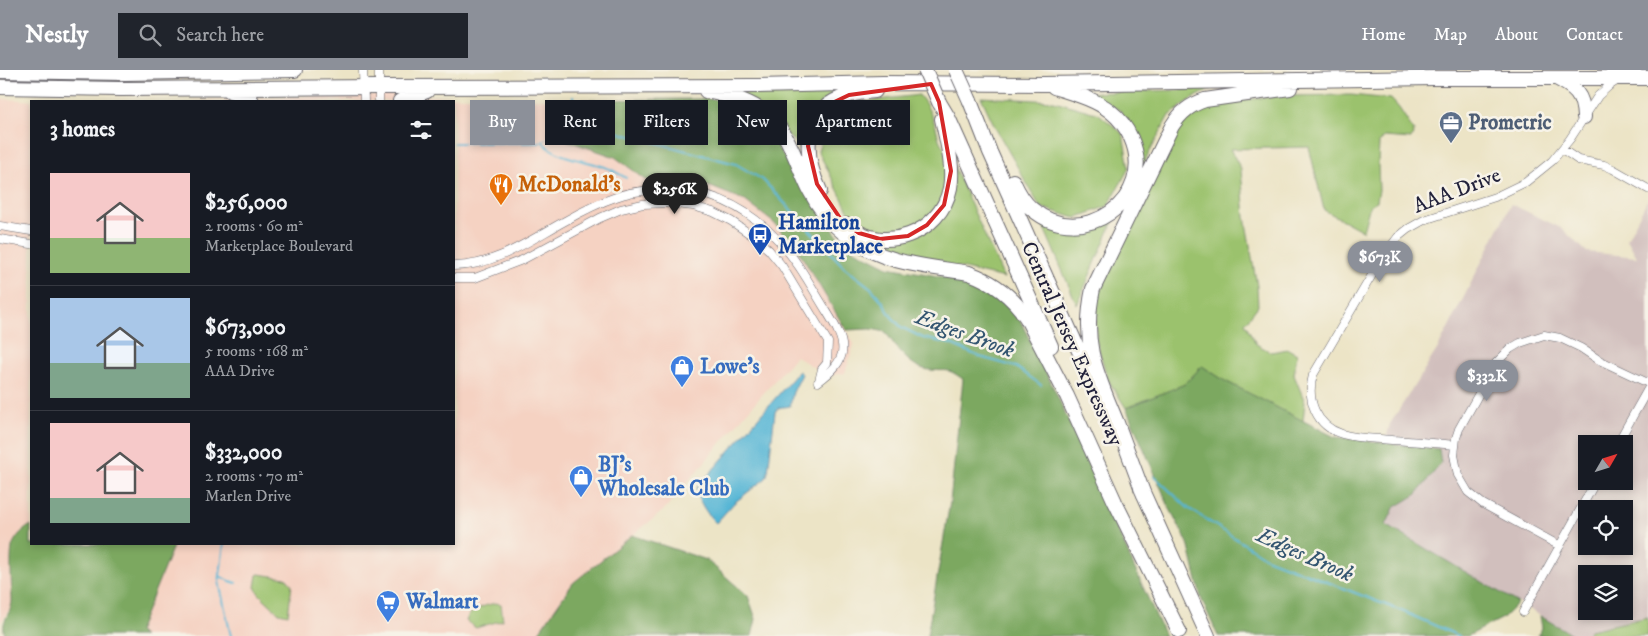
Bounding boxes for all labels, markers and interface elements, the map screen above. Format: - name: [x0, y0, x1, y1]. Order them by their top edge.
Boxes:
- search box: [118, 13, 468, 58]
- text: Nestly: [25, 20, 88, 50]
- icon: search: [136, 21, 164, 49]
- text: Search here: [176, 24, 264, 47]
- text: Home: [1361, 24, 1406, 46]
- text: Map: [1434, 24, 1467, 46]
- text: About: [1495, 24, 1538, 46]
- text: Contact: [1566, 24, 1623, 46]
- chip: Buy: [470, 100, 535, 145]
- chip: Rent: [545, 100, 615, 145]
- chip: Filters: [625, 100, 708, 145]
- chip: New: [718, 100, 787, 145]
- chip: Apartment: [797, 100, 910, 145]
- office icon: Prometric: [1438, 110, 1464, 144]
- place label: Prometric: [1468, 110, 1552, 136]
- icon: filters: [407, 116, 435, 144]
- text: 3 homes: [50, 117, 115, 143]
- street label: AAA Drive: [1410, 162, 1505, 220]
- restaurant icon: McDonald's: [488, 172, 514, 206]
- place label: McDonald's: [518, 172, 621, 198]
- pin: $256K: [640, 172, 710, 215]
- text: $256K: [653, 179, 697, 199]
- text: $256,000: [205, 190, 288, 216]
- icon: home: [90, 193, 150, 253]
- place label: Hamilton Marketplace: [778, 210, 883, 260]
- text: 2 rooms · 60 m²: [205, 216, 303, 236]
- bus stop icon: Hamilton Marketplace: [747, 222, 773, 256]
- text: Marketplace Boulevard: [205, 236, 353, 256]
- street label: Central Jersey Expressway: [1015, 238, 1129, 451]
- pin: $673K: [1345, 240, 1415, 283]
- text: $673K: [1359, 247, 1401, 267]
- water label: Edges Brook: [910, 303, 1019, 365]
- text: $673,000: [205, 315, 286, 341]
- icon: home: [90, 318, 150, 378]
- text: 5 rooms · 168 m²: [205, 341, 308, 361]
- shop icon: Lowe's: [669, 354, 695, 388]
- place label: Lowe's: [700, 354, 760, 380]
- pin: $332K: [1452, 360, 1522, 402]
- text: AAA Drive: [205, 361, 275, 381]
- text: $332K: [1467, 366, 1507, 386]
- north arrow: [1578, 435, 1632, 490]
- map controls: [1578, 435, 1633, 620]
- text: $332,000: [205, 440, 282, 466]
- icon: home: [90, 443, 150, 503]
- place label: BJ's Wholesale Club: [597, 452, 730, 502]
- shop icon: BJ's Wholesale Club: [568, 464, 594, 498]
- text: 2 rooms · 70 m²: [205, 466, 303, 486]
- text: Marlen Drive: [205, 486, 291, 506]
- button: locate: [1578, 500, 1633, 555]
- water label: Edges Brook: [1251, 521, 1358, 589]
- button: layers: [1578, 565, 1633, 620]
- supermarket icon: Walmart: [375, 589, 401, 623]
- place label: Walmart: [405, 589, 479, 615]

